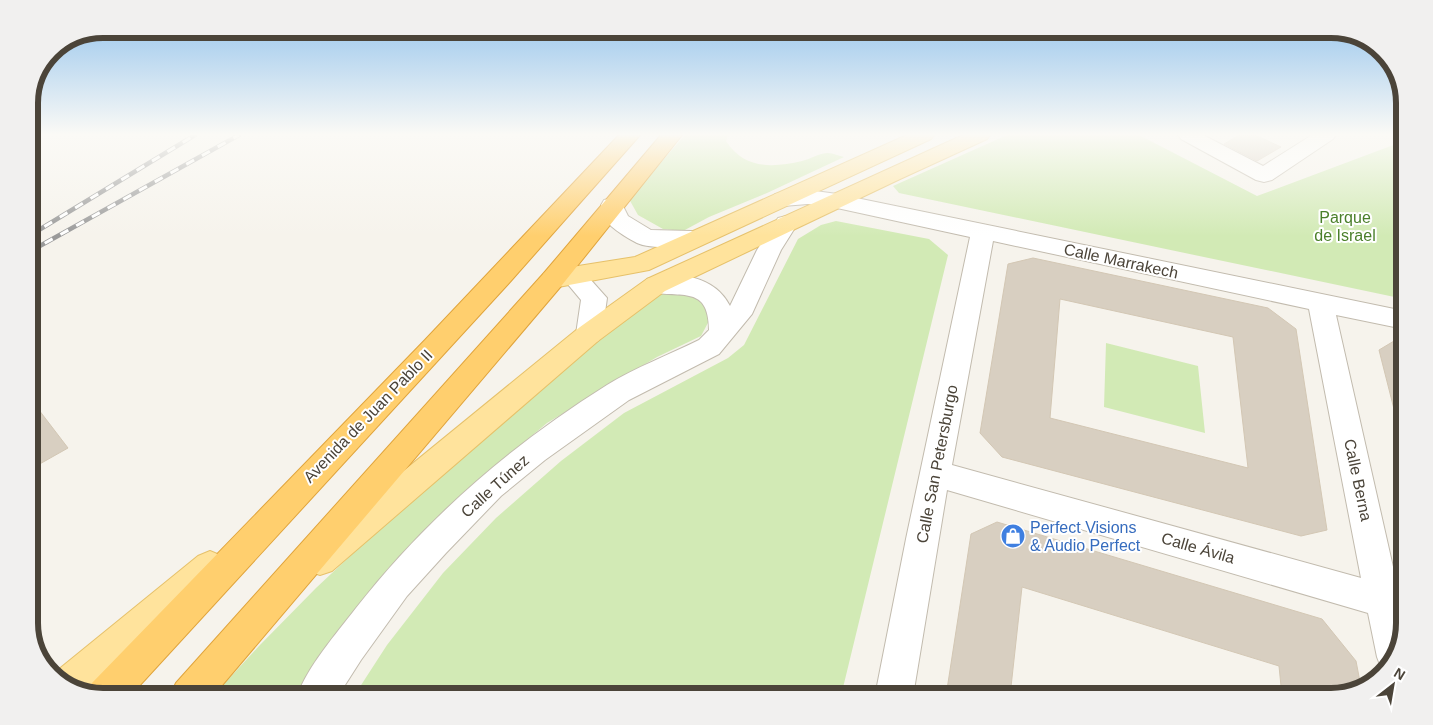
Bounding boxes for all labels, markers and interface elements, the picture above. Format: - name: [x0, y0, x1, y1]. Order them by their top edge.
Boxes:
- park label: Parque de Israel: [1314, 209, 1376, 244]
- street label: Calle Marrakech: [1062, 241, 1180, 281]
- street label: Avenida de Juan Pablo II: [300, 346, 436, 486]
- street label: Calle San Petersburgo: [913, 383, 961, 545]
- street label: Calle Berna: [1341, 437, 1375, 523]
- street label: Calle Túnez: [458, 451, 532, 521]
- place label: Perfect Visions & Audio Perfect: [1030, 519, 1141, 554]
- shop icon: Perfect Visions & Audio Perfect: [1000, 523, 1026, 549]
- street label: Calle Ávila: [1159, 528, 1237, 567]
- north arrow: [1368, 660, 1418, 710]
- text: N: [1391, 664, 1408, 683]

